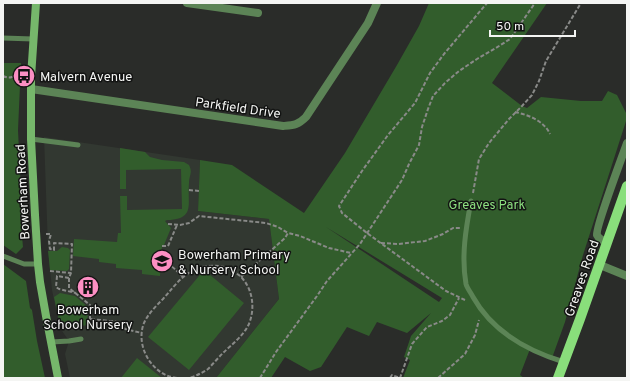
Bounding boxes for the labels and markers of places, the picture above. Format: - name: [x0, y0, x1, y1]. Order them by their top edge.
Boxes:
- bus stop icon: Malvern Avenue: [11, 63, 37, 89]
- place label: Malvern Avenue: [40, 70, 132, 86]
- school or university icon: Bowerham Primary & Nursery School: [149, 248, 175, 274]
- place label: Bowerham Primary & Nursery School: [178, 248, 290, 279]
- building icon: Bowerham School Nursery: [75, 274, 101, 300]
- place label: Bowerham School Nursery: [43, 303, 133, 334]

